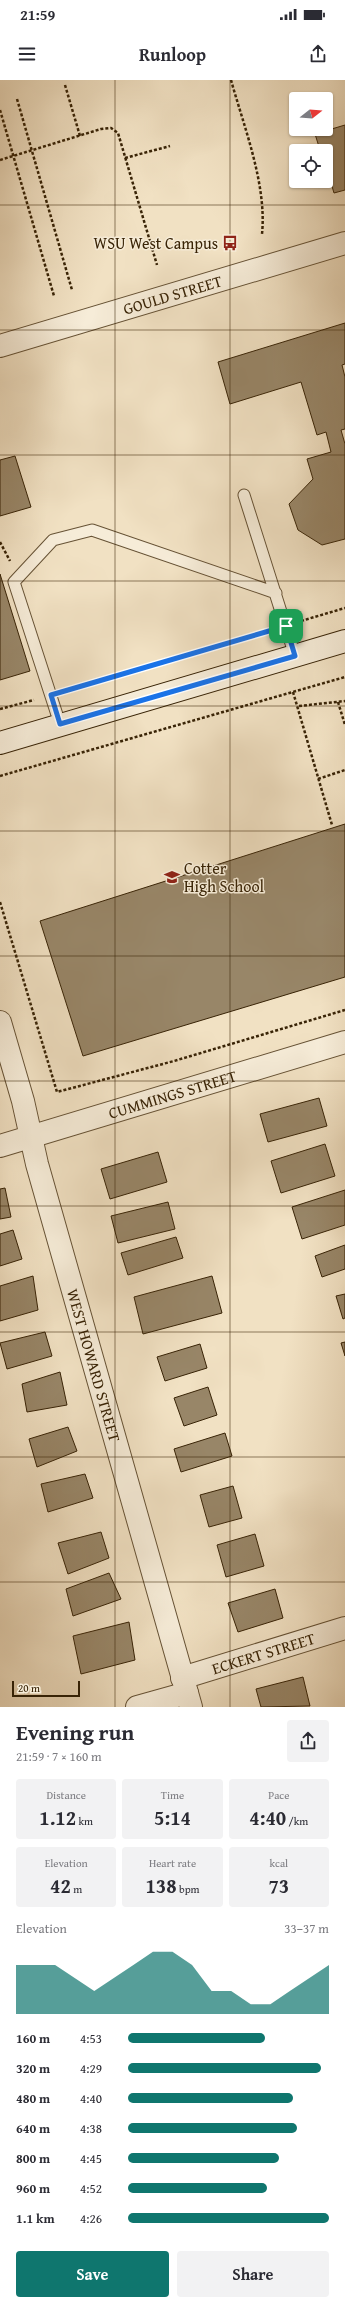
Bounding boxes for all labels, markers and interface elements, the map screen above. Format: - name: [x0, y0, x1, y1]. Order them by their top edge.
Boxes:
- text: 21:59: [20, 4, 55, 25]
- text: Runloop: [139, 41, 206, 68]
- icon: menu: [16, 43, 38, 65]
- icon: share: [307, 43, 329, 65]
- north arrow: [289, 92, 333, 136]
- map controls: [289, 92, 333, 188]
- button: locate: [289, 144, 333, 188]
- place label: WSU West Campus: [94, 231, 218, 255]
- bus stop icon: WSU West Campus: [221, 234, 239, 252]
- street label: GOULD STREET: [120, 268, 225, 321]
- pin: [269, 609, 303, 643]
- icon: arrive: [275, 615, 297, 637]
- place label: Cotter High School: [184, 856, 265, 898]
- school or university icon: Cotter High School: [163, 868, 181, 886]
- street label: CUMMINGS STREET: [105, 1063, 239, 1125]
- street label: WEST HOWARD STREET: [61, 1286, 127, 1445]
- street label: ECKERT STREET: [209, 1626, 318, 1680]
- scale bar: [12, 1679, 80, 1698]
- text: 20 m: [18, 1680, 40, 1696]
- text: Evening run: [16, 1716, 134, 1748]
- button: share: [287, 1720, 329, 1762]
- text: 21:59 · 7 × 160 m: [16, 1747, 102, 1766]
- text: Distance: [46, 1787, 86, 1803]
- text: Time: [161, 1787, 184, 1803]
- text: Pace: [268, 1787, 289, 1803]
- text: 1.12: [39, 1803, 76, 1832]
- text: 5:14: [154, 1803, 191, 1832]
- text: 4:40: [249, 1803, 286, 1832]
- text: km: [76, 1813, 93, 1829]
- text: /km: [286, 1813, 308, 1829]
- text: Elevation: [45, 1855, 88, 1871]
- text: Heart rate: [149, 1855, 196, 1871]
- text: kcal: [269, 1855, 288, 1871]
- text: 42: [50, 1871, 71, 1900]
- text: 138: [145, 1871, 177, 1900]
- text: 73: [268, 1871, 289, 1900]
- text: m: [71, 1881, 82, 1897]
- text: bpm: [177, 1881, 200, 1897]
- text: Elevation: [16, 1919, 67, 1938]
- text: 33–37 m: [284, 1919, 329, 1938]
- text: 160 m: [16, 2029, 50, 2048]
- text: 4:53: [80, 2029, 102, 2048]
- text: 320 m: [16, 2059, 50, 2078]
- text: 4:29: [80, 2059, 102, 2078]
- text: 480 m: [16, 2089, 50, 2108]
- text: 4:40: [80, 2089, 102, 2108]
- text: 640 m: [16, 2119, 50, 2138]
- text: 4:38: [80, 2119, 102, 2138]
- text: 800 m: [16, 2149, 50, 2168]
- text: 4:45: [80, 2149, 102, 2168]
- text: 960 m: [16, 2179, 50, 2198]
- text: 4:52: [80, 2179, 102, 2198]
- text: 1.1 km: [16, 2209, 55, 2228]
- text: 4:26: [80, 2209, 102, 2228]
- button: Save: [16, 2251, 169, 2297]
- button: Share: [177, 2251, 329, 2297]

